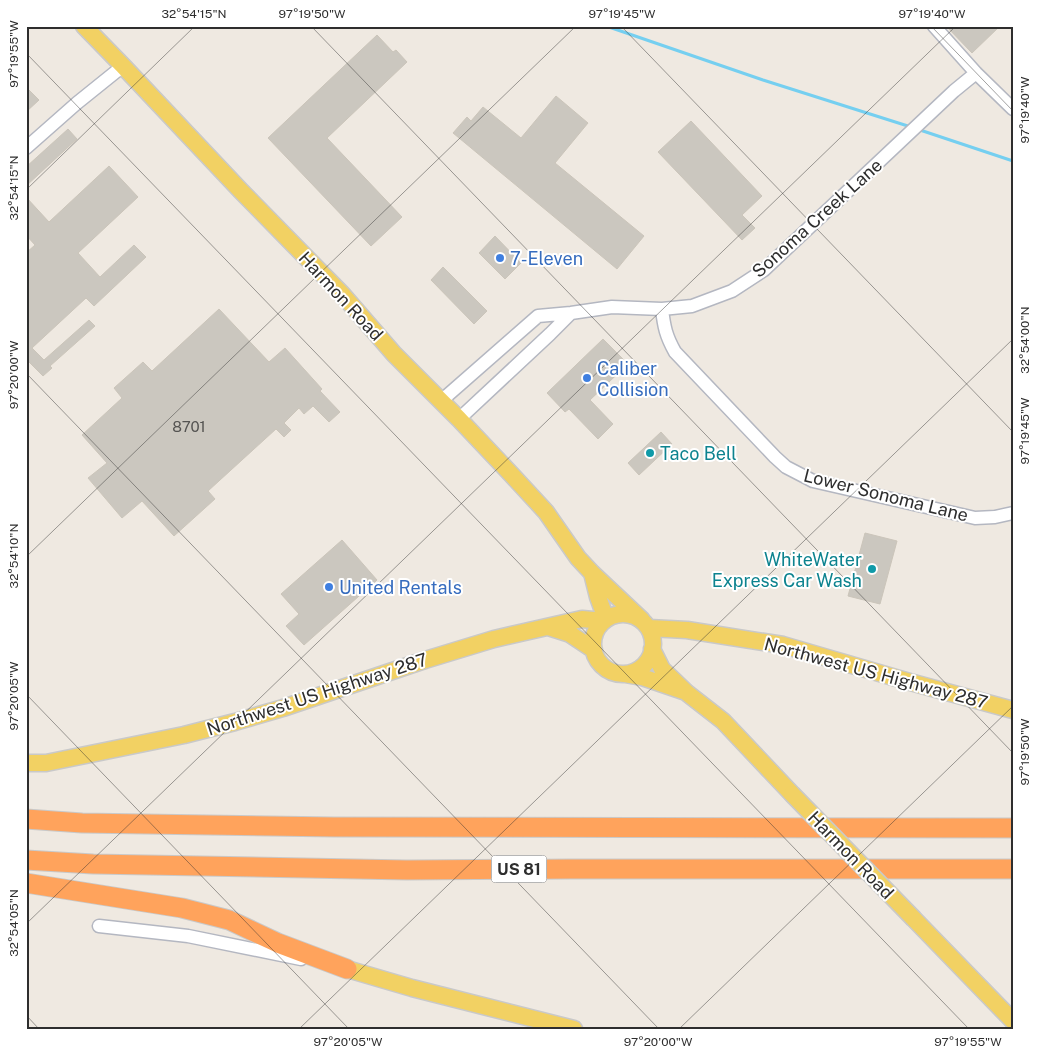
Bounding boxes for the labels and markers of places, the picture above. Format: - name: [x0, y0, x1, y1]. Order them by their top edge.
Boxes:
- place label: 7-Eleven: [510, 248, 583, 269]
- marker: 7-Eleven: [494, 252, 506, 264]
- place label: Caliber Collision: [597, 358, 669, 400]
- marker: Caliber Collision: [581, 372, 593, 384]
- place label: Taco Bell: [660, 443, 737, 464]
- marker: Taco Bell: [644, 447, 656, 459]
- place label: WhiteWater Express Car Wash: [712, 549, 862, 591]
- marker: WhiteWater Express Car Wash: [866, 563, 878, 575]
- place label: United Rentals: [339, 577, 462, 598]
- marker: United Rentals: [323, 581, 335, 593]

